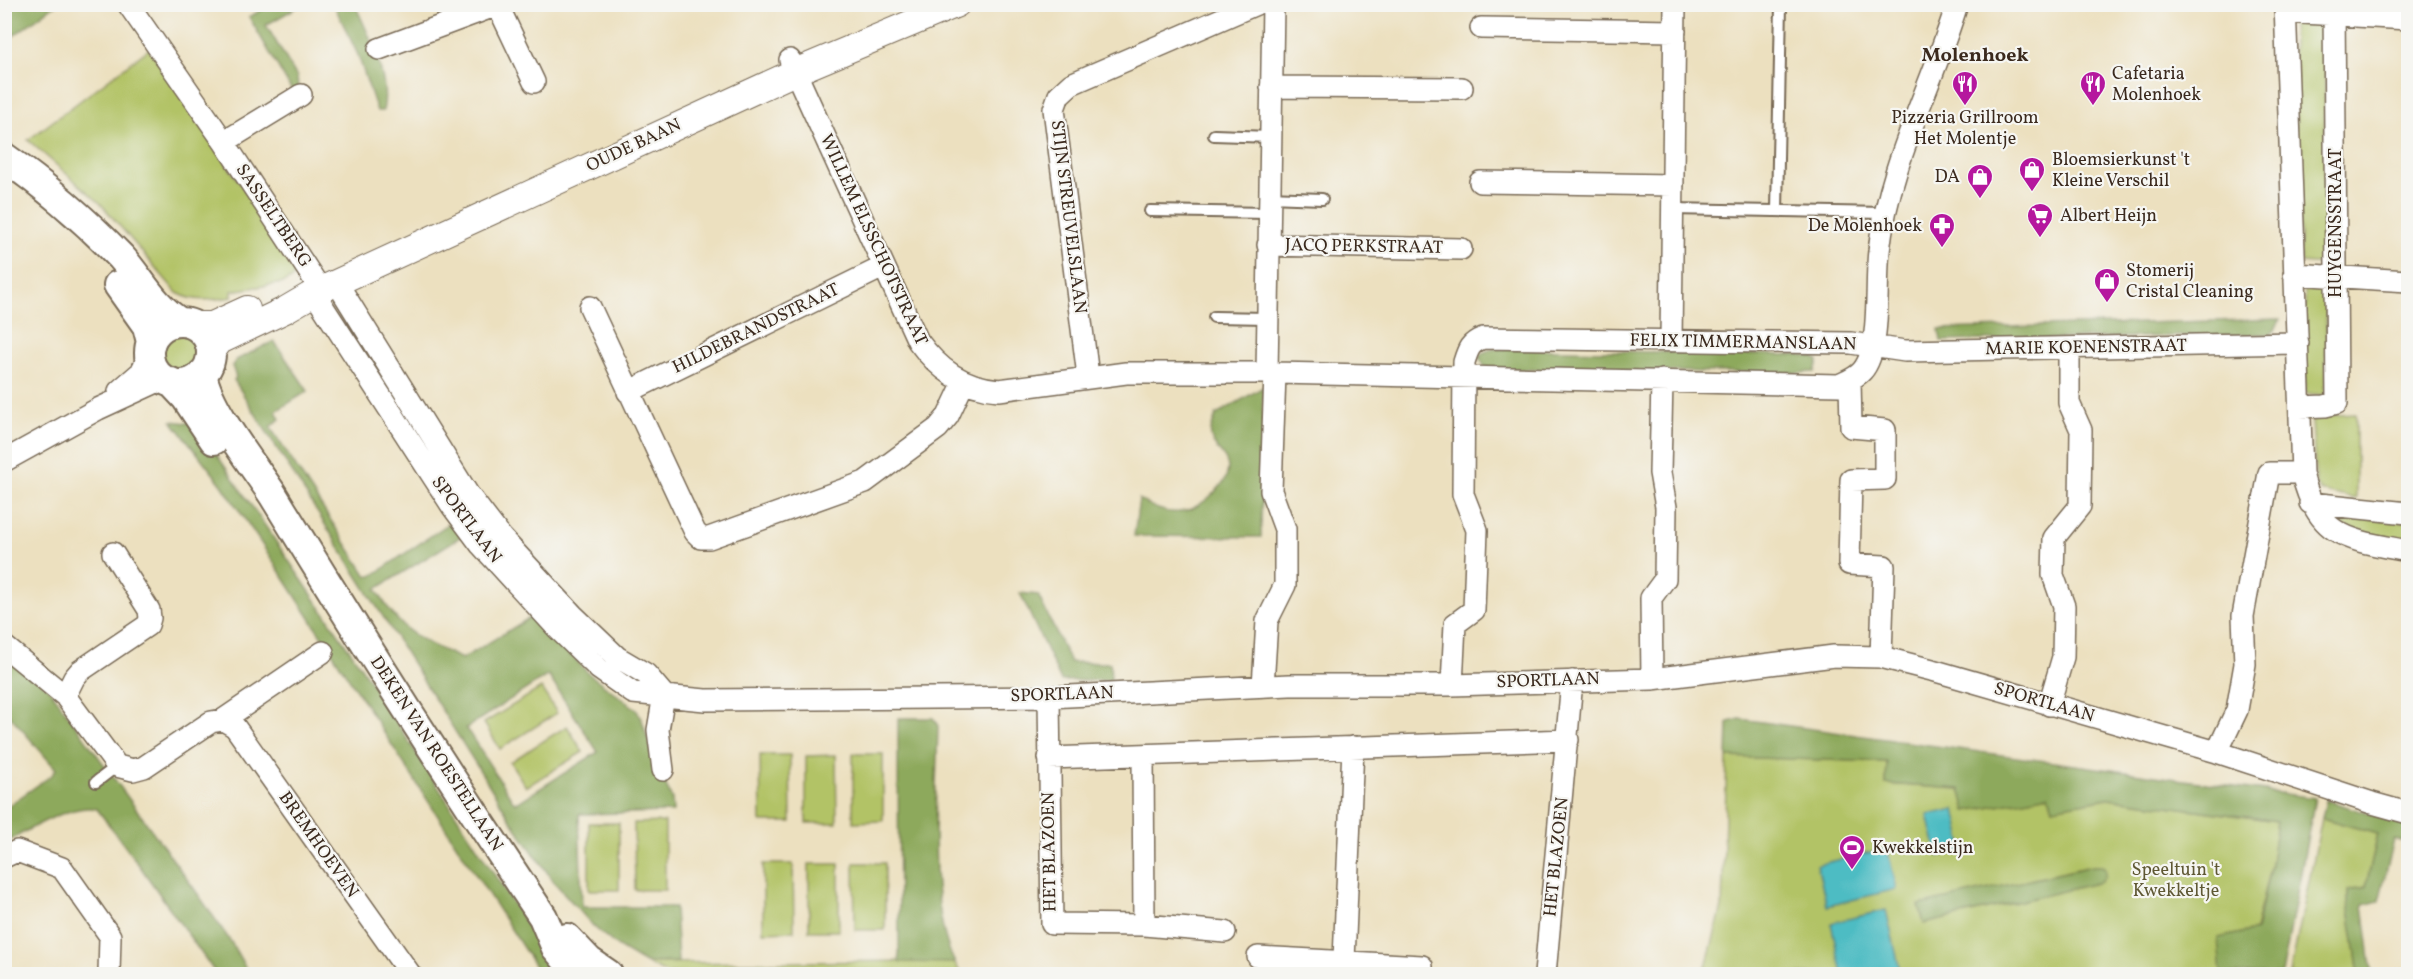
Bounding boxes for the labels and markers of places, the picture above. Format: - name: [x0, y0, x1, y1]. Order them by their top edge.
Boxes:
- place label: Cafetaria Molenhoek: [2112, 62, 2201, 108]
- restaurant icon: Pizzeria Grillroom Het Molentje: [1950, 69, 1980, 107]
- restaurant icon: Cafetaria Molenhoek: [2078, 69, 2108, 107]
- place label: Pizzeria Grillroom Het Molentje: [1891, 106, 2039, 152]
- place label: Bloemsierkunst 't Kleine Verschil: [2052, 148, 2190, 194]
- shop icon: Bloemsierkunst 't Kleine Verschil: [2017, 155, 2047, 193]
- shop icon: DA: [1965, 162, 1995, 200]
- place label: DA: [1935, 165, 1960, 190]
- supermarket icon: Albert Heijn: [2025, 201, 2055, 239]
- place label: Albert Heijn: [2060, 204, 2157, 229]
- pharmacy icon: De Molenhoek: [1927, 211, 1957, 249]
- place label: De Molenhoek: [1808, 214, 1922, 239]
- place label: Stomerij Cristal Cleaning: [2126, 259, 2253, 305]
- shop icon: Stomerij Cristal Cleaning: [2092, 266, 2122, 304]
- sports icon: Kwekkelstijn: [1837, 833, 1867, 871]
- place label: Kwekkelstijn: [1872, 836, 1974, 861]

